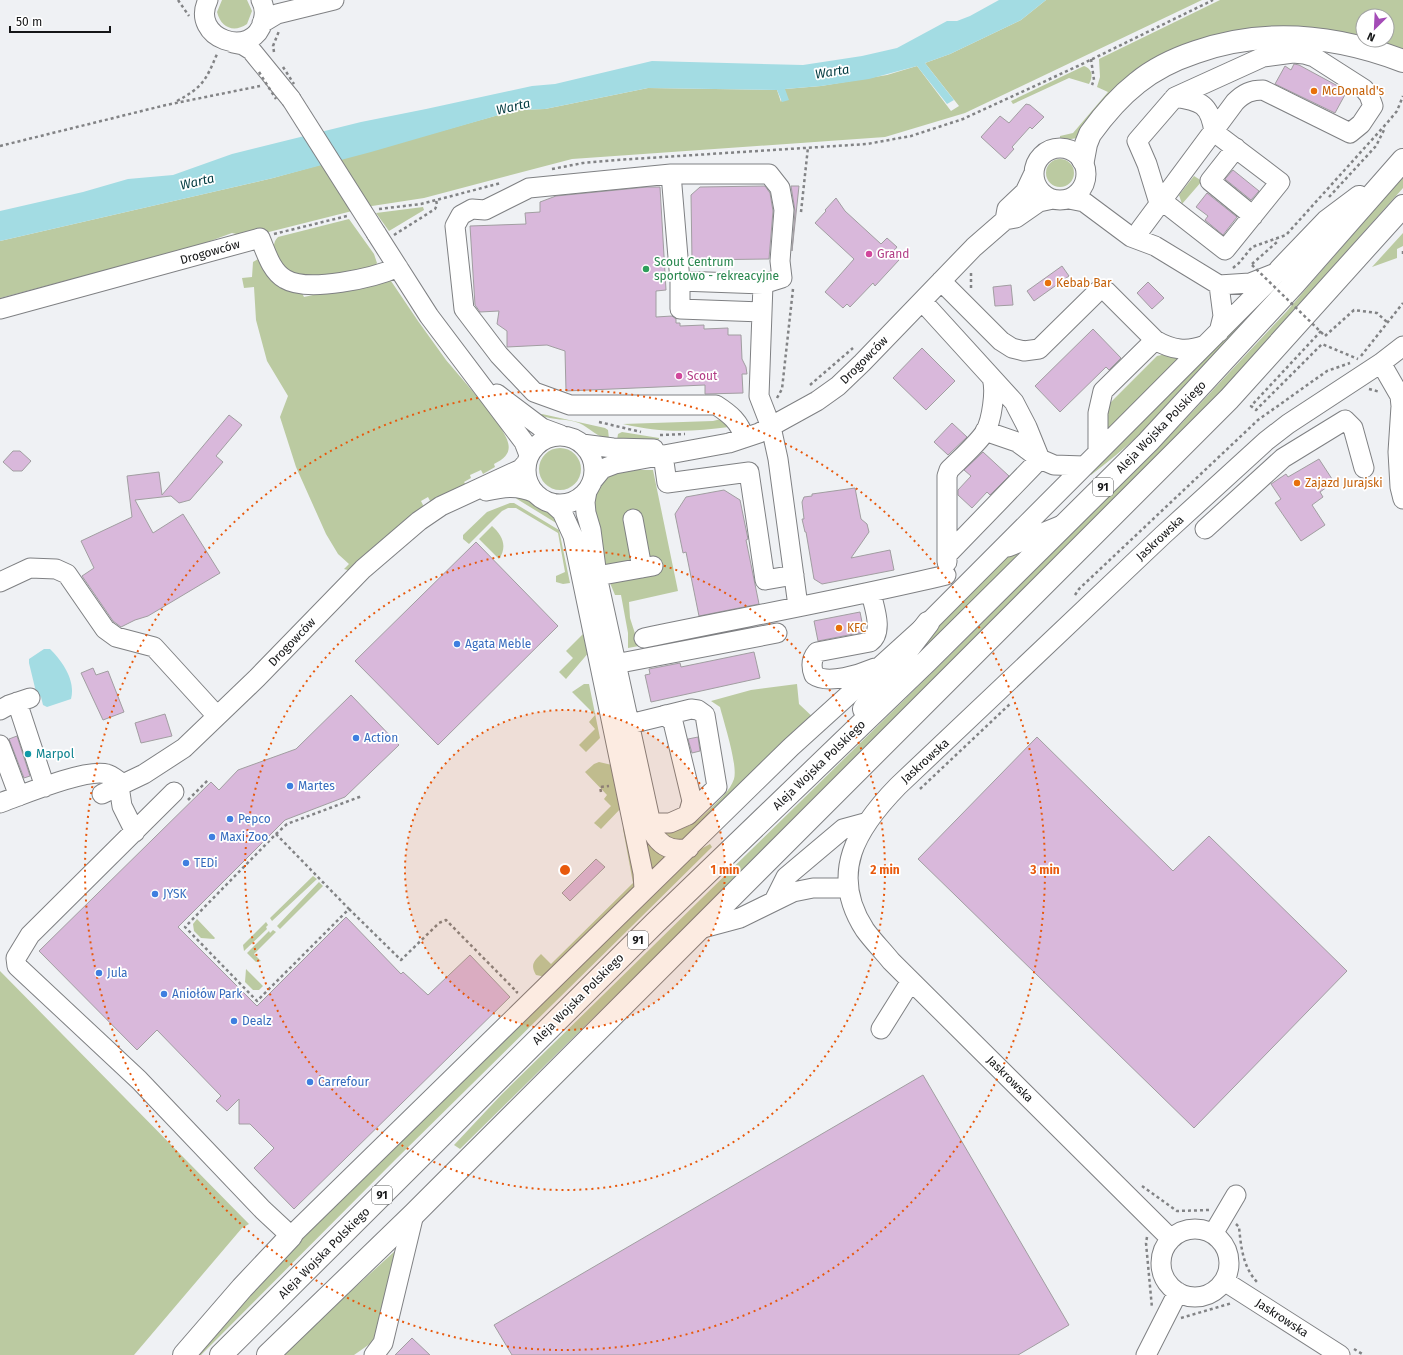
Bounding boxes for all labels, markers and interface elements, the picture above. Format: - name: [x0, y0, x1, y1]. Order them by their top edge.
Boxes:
- scale bar: [10, 8, 110, 34]
- north arrow: [1355, 8, 1395, 48]
- text: 50 m: [16, 15, 42, 29]
- text: N: [1365, 29, 1377, 44]
- water label: Warta: [814, 61, 850, 82]
- place label: McDonald's: [1322, 84, 1384, 98]
- marker: McDonald's: [1309, 86, 1319, 96]
- water label: Warta: [495, 95, 532, 118]
- water label: Warta: [179, 170, 216, 193]
- street label: Drogowców: [178, 237, 242, 267]
- place label: Grand: [877, 247, 910, 261]
- marker: Grand: [864, 249, 874, 259]
- place label: Scout Centrum sportowo - rekreacyjne: [654, 255, 779, 283]
- marker: Scout Centrum sportowo - rekreacyjne: [641, 264, 651, 274]
- place label: Kebab Bar: [1056, 276, 1112, 290]
- marker: Kebab Bar: [1043, 278, 1053, 288]
- street label: Drogowców: [837, 333, 891, 387]
- place label: Scout: [687, 369, 718, 383]
- marker: Scout: [674, 371, 684, 381]
- street label: Aleja Wojska Polskiego: [1113, 378, 1209, 476]
- place label: Zajazd Jurajski: [1305, 476, 1383, 490]
- road number: 91: [1093, 478, 1113, 496]
- marker: Zajazd Jurajski: [1292, 478, 1302, 488]
- street label: Jaskrowska: [1133, 512, 1187, 564]
- street label: Drogowców: [266, 615, 319, 669]
- place label: KFC: [847, 621, 867, 635]
- marker: KFC: [834, 623, 844, 633]
- place label: Agata Meble: [465, 637, 531, 651]
- marker: Agata Meble: [452, 639, 462, 649]
- street label: Aleja Wojska Polskiego: [770, 717, 868, 813]
- place label: Action: [364, 731, 398, 745]
- marker: Action: [351, 733, 361, 743]
- street label: Jaskrowska: [898, 736, 952, 786]
- place label: Marpol: [36, 747, 75, 761]
- marker: Marpol: [23, 749, 33, 759]
- place label: Martes: [298, 779, 335, 793]
- marker: Martes: [285, 781, 295, 791]
- place label: Pepco: [238, 812, 271, 826]
- marker: Pepco: [225, 814, 235, 824]
- place label: Maxi Zoo: [220, 830, 268, 844]
- marker: Maxi Zoo: [207, 832, 217, 842]
- place label: TEDi: [194, 856, 218, 870]
- marker: TEDi: [181, 858, 191, 868]
- centre of rings: [558, 863, 572, 877]
- text: 1 min: [711, 863, 739, 877]
- text: 2 min: [870, 863, 900, 877]
- text: 3 min: [1029, 863, 1060, 877]
- place label: JYSK: [163, 887, 188, 901]
- marker: JYSK: [150, 889, 160, 899]
- road number: 91: [628, 931, 648, 949]
- street label: Aleja Wojska Polskiego: [529, 950, 627, 1048]
- place label: Jula: [107, 966, 128, 980]
- marker: Jula: [94, 968, 104, 978]
- place label: Aniołów Park: [172, 987, 243, 1001]
- marker: Aniołów Park: [159, 989, 169, 999]
- place label: Dealz: [242, 1014, 271, 1028]
- marker: Dealz: [229, 1016, 239, 1026]
- street label: Jaskrowska: [984, 1053, 1036, 1105]
- place label: Carrefour: [318, 1075, 369, 1089]
- marker: Carrefour: [305, 1077, 315, 1087]
- road number: 91: [372, 1186, 392, 1204]
- street label: Aleja Wojska Polskiego: [275, 1204, 373, 1302]
- street label: Jaskrowska: [1253, 1296, 1311, 1340]

